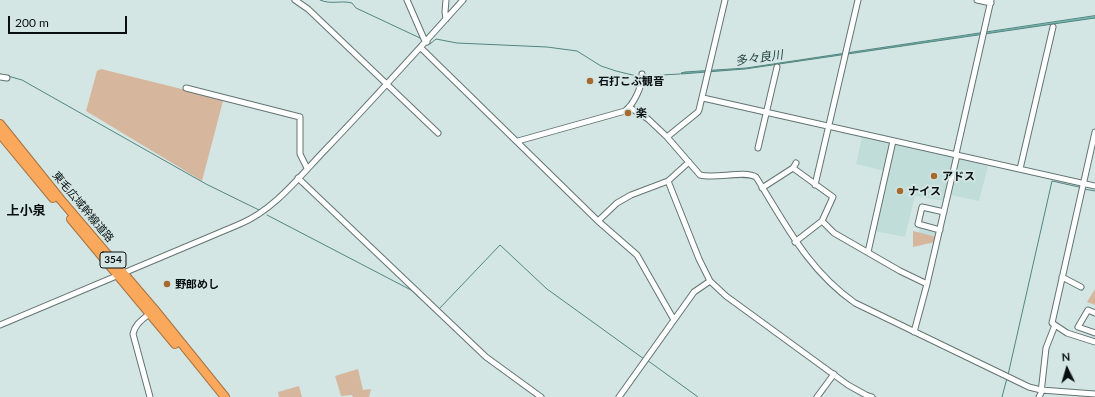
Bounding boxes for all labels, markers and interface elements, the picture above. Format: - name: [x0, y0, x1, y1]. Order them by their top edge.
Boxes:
- scale bar: [10, 8, 129, 34]
- text: 200 m: [15, 15, 49, 30]
- water label: 多々良川: [734, 48, 784, 68]
- place label: 石打こぶ観音: [598, 74, 664, 88]
- marker: 石打こぶ観音: [585, 76, 595, 86]
- place label: 楽: [636, 106, 647, 120]
- marker: 楽: [623, 108, 633, 118]
- street label: 東毛広域幹線道路: [50, 169, 116, 245]
- place label: アドス: [942, 169, 975, 183]
- marker: アドス: [929, 171, 939, 181]
- place label: ナイス: [908, 184, 941, 198]
- marker: ナイス: [895, 186, 905, 196]
- district label: 上小泉: [7, 203, 45, 219]
- road number: 354: [100, 252, 126, 268]
- place label: 野郎めし: [175, 277, 219, 291]
- marker: 野郎めし: [162, 279, 172, 289]
- north arrow: [1047, 349, 1087, 389]
- text: N: [1061, 350, 1071, 363]

